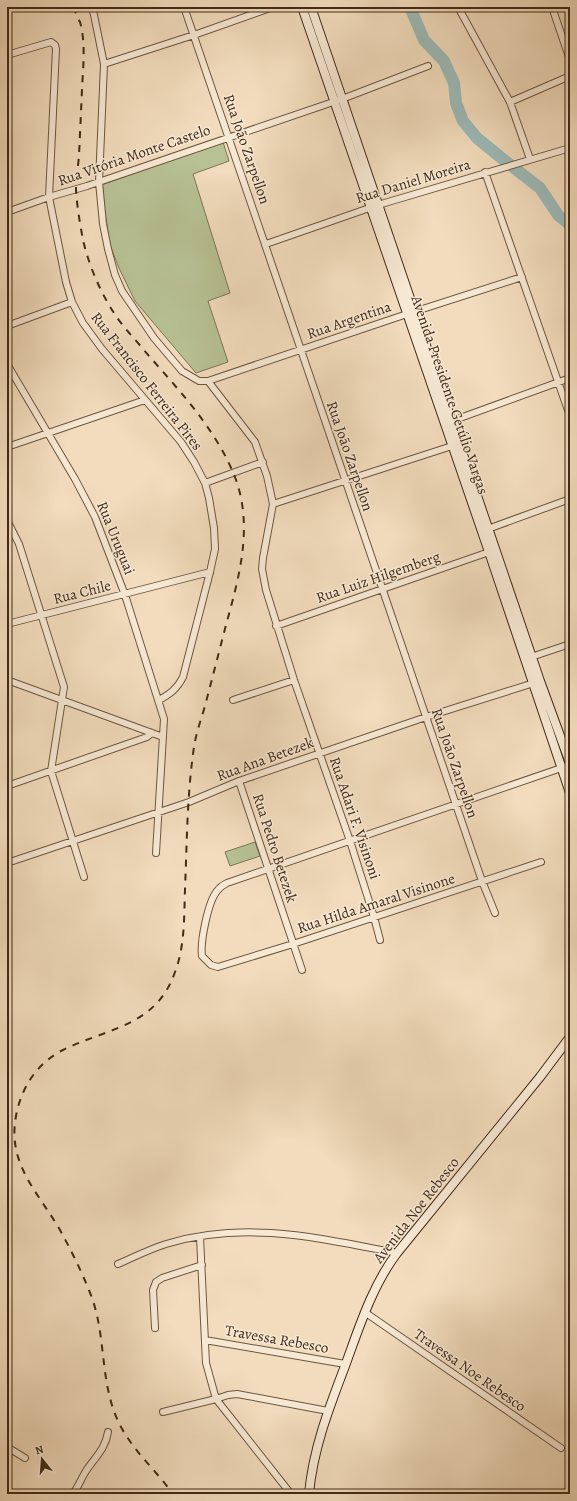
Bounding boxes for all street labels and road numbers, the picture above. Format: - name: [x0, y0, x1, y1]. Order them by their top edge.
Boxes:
- street label: Rua João Zarpellon: [219, 91, 275, 207]
- street label: Rua Vitória Monte Castelo: [55, 120, 213, 190]
- street label: Rua Daniel Moreira: [353, 154, 473, 208]
- street label: Avenida Presidente Getúlio Vargas: [406, 292, 494, 497]
- street label: Rua Argentina: [304, 296, 394, 344]
- street label: Rua Francisco Ferreira Pires: [87, 308, 207, 454]
- street label: Rua João Zarpellon: [322, 398, 378, 514]
- street label: Rua Uruguai: [92, 498, 140, 578]
- street label: Rua Luiz Hilgemberg: [313, 546, 443, 608]
- street label: Rua Chile: [51, 575, 113, 609]
- street label: Rua João Zarpellon: [427, 705, 483, 821]
- street label: Rua Ana Betezek: [214, 732, 317, 786]
- street label: Rua Adari F. Visinoni: [325, 754, 385, 882]
- street label: Rua Pedro Betezek: [248, 791, 302, 906]
- street label: Rua Hilda Amaral Visinone: [295, 868, 458, 938]
- street label: Avenida Noe Rebesco: [368, 1153, 464, 1268]
- street label: Travessa Rebesco: [224, 1320, 330, 1358]
- street label: Travessa Noe Rebesco: [410, 1324, 530, 1416]

